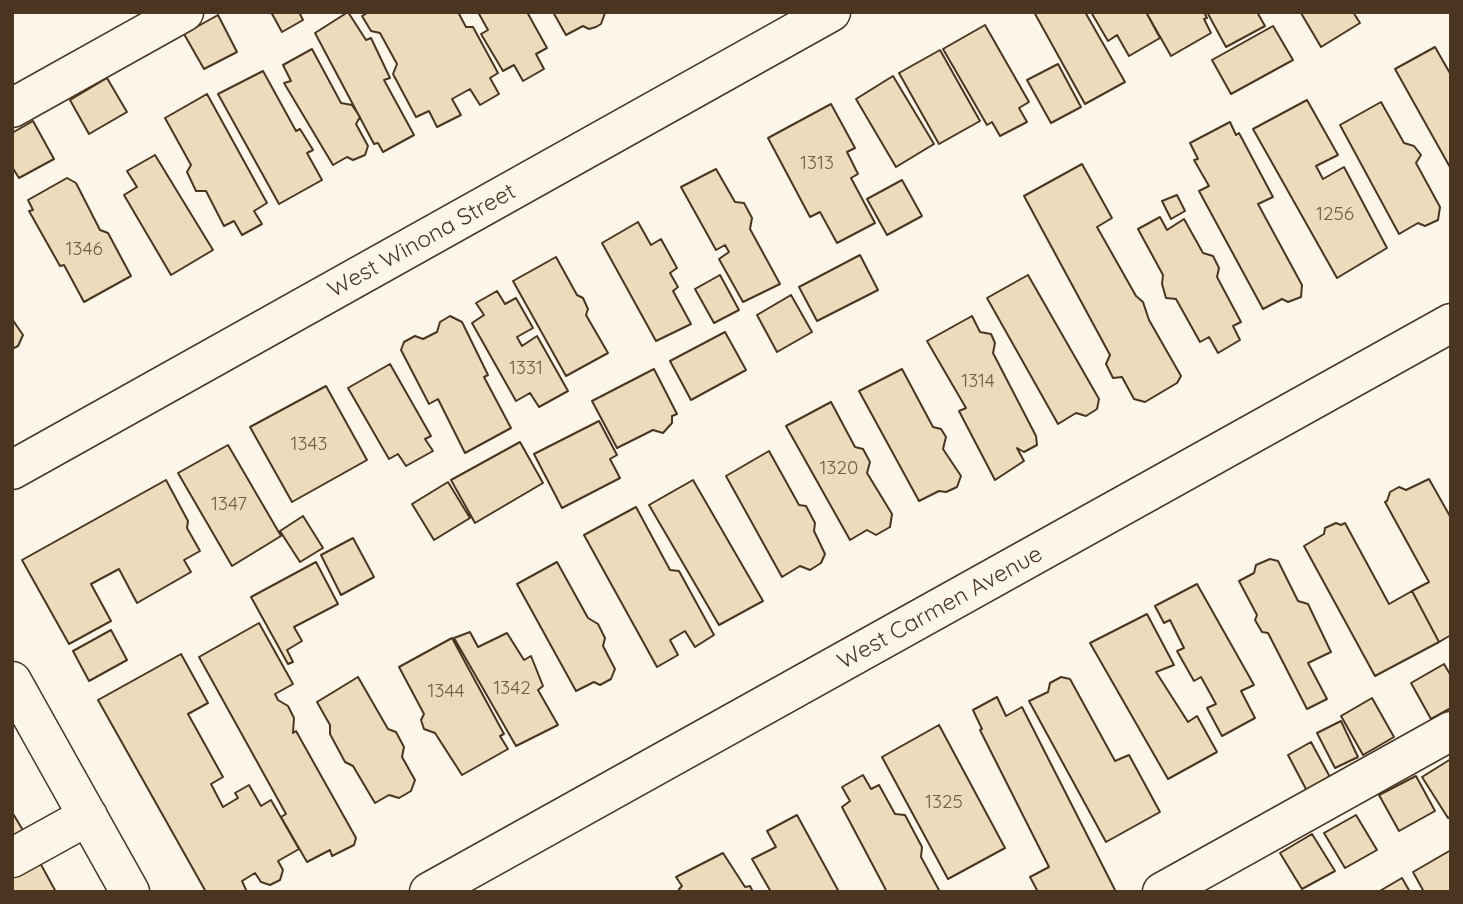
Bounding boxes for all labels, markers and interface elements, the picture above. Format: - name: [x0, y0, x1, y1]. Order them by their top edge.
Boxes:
- house number: 1313: [800, 152, 834, 174]
- street label: West Winona Street: [323, 178, 521, 304]
- house number: 1256: [1316, 203, 1354, 225]
- house number: 1346: [65, 238, 103, 260]
- house number: 1331: [509, 357, 543, 379]
- house number: 1314: [961, 370, 995, 392]
- house number: 1343: [291, 433, 327, 455]
- house number: 1320: [820, 457, 858, 479]
- house number: 1347: [211, 493, 247, 515]
- street label: West Carmen Avenue: [833, 540, 1047, 676]
- house number: 1342: [493, 677, 531, 699]
- house number: 1344: [427, 680, 465, 702]
- house number: 1325: [925, 791, 963, 813]

